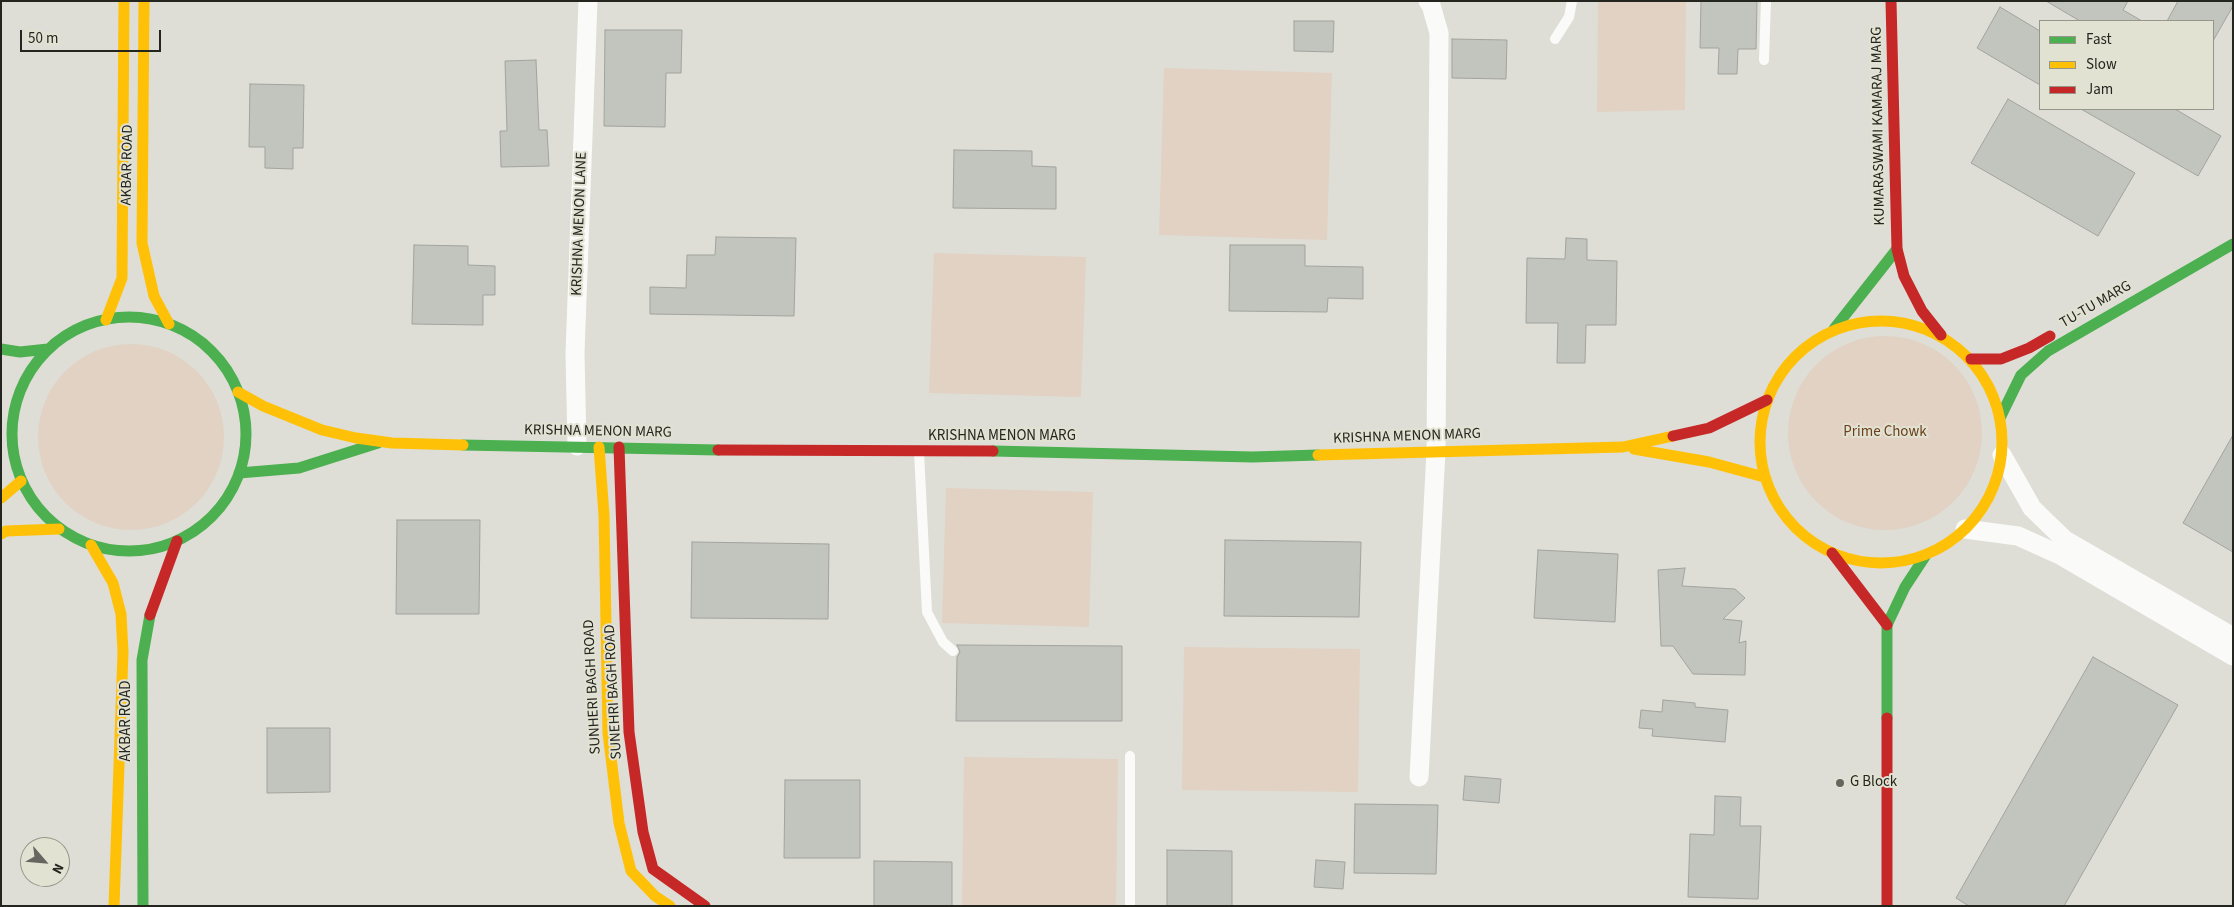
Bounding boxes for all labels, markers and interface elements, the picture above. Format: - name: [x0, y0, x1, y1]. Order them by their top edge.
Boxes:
- scale bar: [22, 20, 164, 52]
- legend: [2039, 20, 2214, 110]
- street label: KUMARASWAMI KAMARAJ MARG: [1868, 26, 1890, 226]
- text: 50 m: [28, 28, 58, 49]
- text: Fast: [2086, 29, 2112, 50]
- text: Slow: [2086, 54, 2117, 75]
- text: Jam: [2086, 79, 2113, 100]
- street label: AKBAR ROAD: [118, 124, 138, 206]
- street label: KRISHNA MENON LANE: [568, 152, 592, 296]
- street label: TU-TU MARG: [2057, 277, 2135, 333]
- street label: KRISHNA MENON MARG: [524, 422, 672, 442]
- park label: Prime Chowk: [1843, 424, 1927, 442]
- street label: KRISHNA MENON MARG: [1333, 425, 1481, 449]
- street label: KRISHNA MENON MARG: [928, 428, 1076, 446]
- street label: SUNHERI BAGH ROAD: [580, 619, 606, 755]
- street label: SUNEHRI BAGH ROAD: [601, 624, 627, 760]
- street label: AKBAR ROAD: [118, 680, 136, 762]
- place label: G Block: [1850, 774, 1897, 792]
- marker: G Block: [1834, 777, 1846, 789]
- north arrow: [20, 837, 70, 887]
- text: N: [46, 860, 68, 877]

